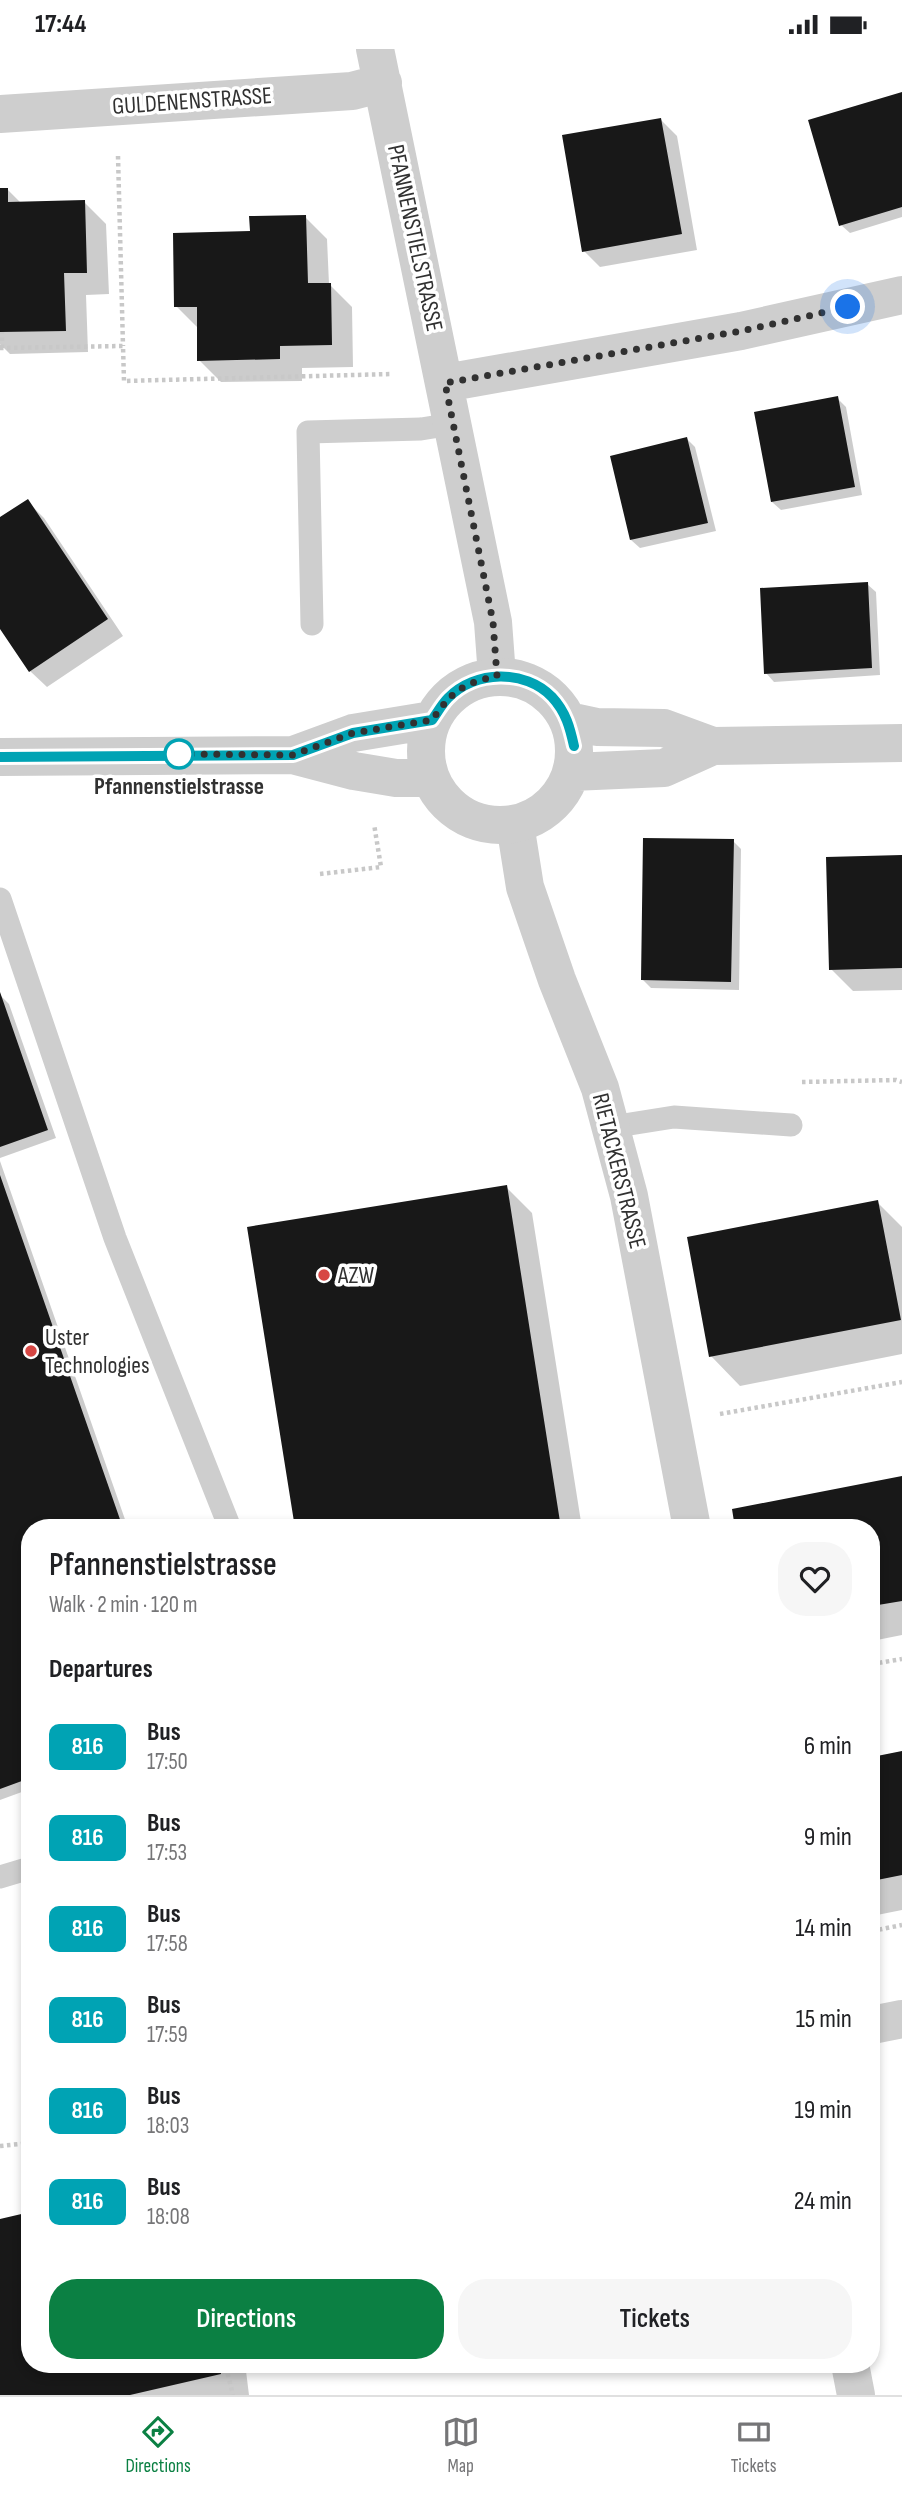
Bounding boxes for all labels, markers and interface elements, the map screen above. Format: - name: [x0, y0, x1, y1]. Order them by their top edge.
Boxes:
- text: 17:44: [35, 9, 86, 40]
- street label: GULDENENSTRASSE: [111, 81, 273, 121]
- street label: PFANNENSTIELSTRASSE: [381, 142, 449, 334]
- your location: [830, 289, 865, 324]
- marker: Pfannenstielstrasse: [164, 739, 194, 769]
- place label: Pfannenstielstrasse: [94, 772, 264, 801]
- street label: RIETACKERSTRASSE: [586, 1090, 652, 1252]
- place label: AZW: [337, 1261, 375, 1290]
- marker: AZW: [316, 1267, 332, 1283]
- place label: Uster Technologies: [45, 1323, 150, 1380]
- marker: Uster Technologies: [23, 1343, 39, 1359]
- button: heart: [778, 1542, 852, 1616]
- text: Pfannenstielstrasse: [49, 1545, 277, 1585]
- text: Walk · 2 min · 120 m: [49, 1591, 198, 1619]
- text: Departures: [49, 1654, 153, 1685]
- text: Bus: [147, 1717, 181, 1748]
- text: 6 min: [804, 1731, 852, 1762]
- text: 816: [71, 1732, 104, 1761]
- text: 17:50: [147, 1748, 188, 1776]
- text: Bus: [147, 1808, 181, 1839]
- text: 9 min: [804, 1822, 852, 1853]
- text: 816: [71, 1823, 104, 1852]
- text: 17:53: [147, 1839, 187, 1867]
- text: Bus: [147, 1899, 181, 1930]
- text: 14 min: [795, 1913, 852, 1944]
- text: 816: [71, 1914, 104, 1943]
- text: 17:58: [147, 1930, 188, 1958]
- text: Bus: [147, 1990, 181, 2021]
- text: 15 min: [796, 2004, 852, 2035]
- text: 816: [71, 2005, 104, 2034]
- text: 17:59: [147, 2021, 188, 2049]
- text: Bus: [147, 2081, 181, 2112]
- text: 19 min: [795, 2095, 852, 2126]
- text: 816: [71, 2096, 104, 2125]
- text: 18:03: [147, 2112, 189, 2140]
- text: Bus: [147, 2172, 181, 2203]
- text: 24 min: [794, 2186, 852, 2217]
- text: 816: [71, 2187, 104, 2216]
- text: 18:08: [147, 2203, 190, 2231]
- button: Directions: [49, 2279, 444, 2359]
- button: Tickets: [458, 2279, 852, 2359]
- tab: Directions: [125, 2413, 191, 2478]
- tab: Map: [442, 2413, 480, 2478]
- tab: Tickets: [731, 2413, 777, 2478]

